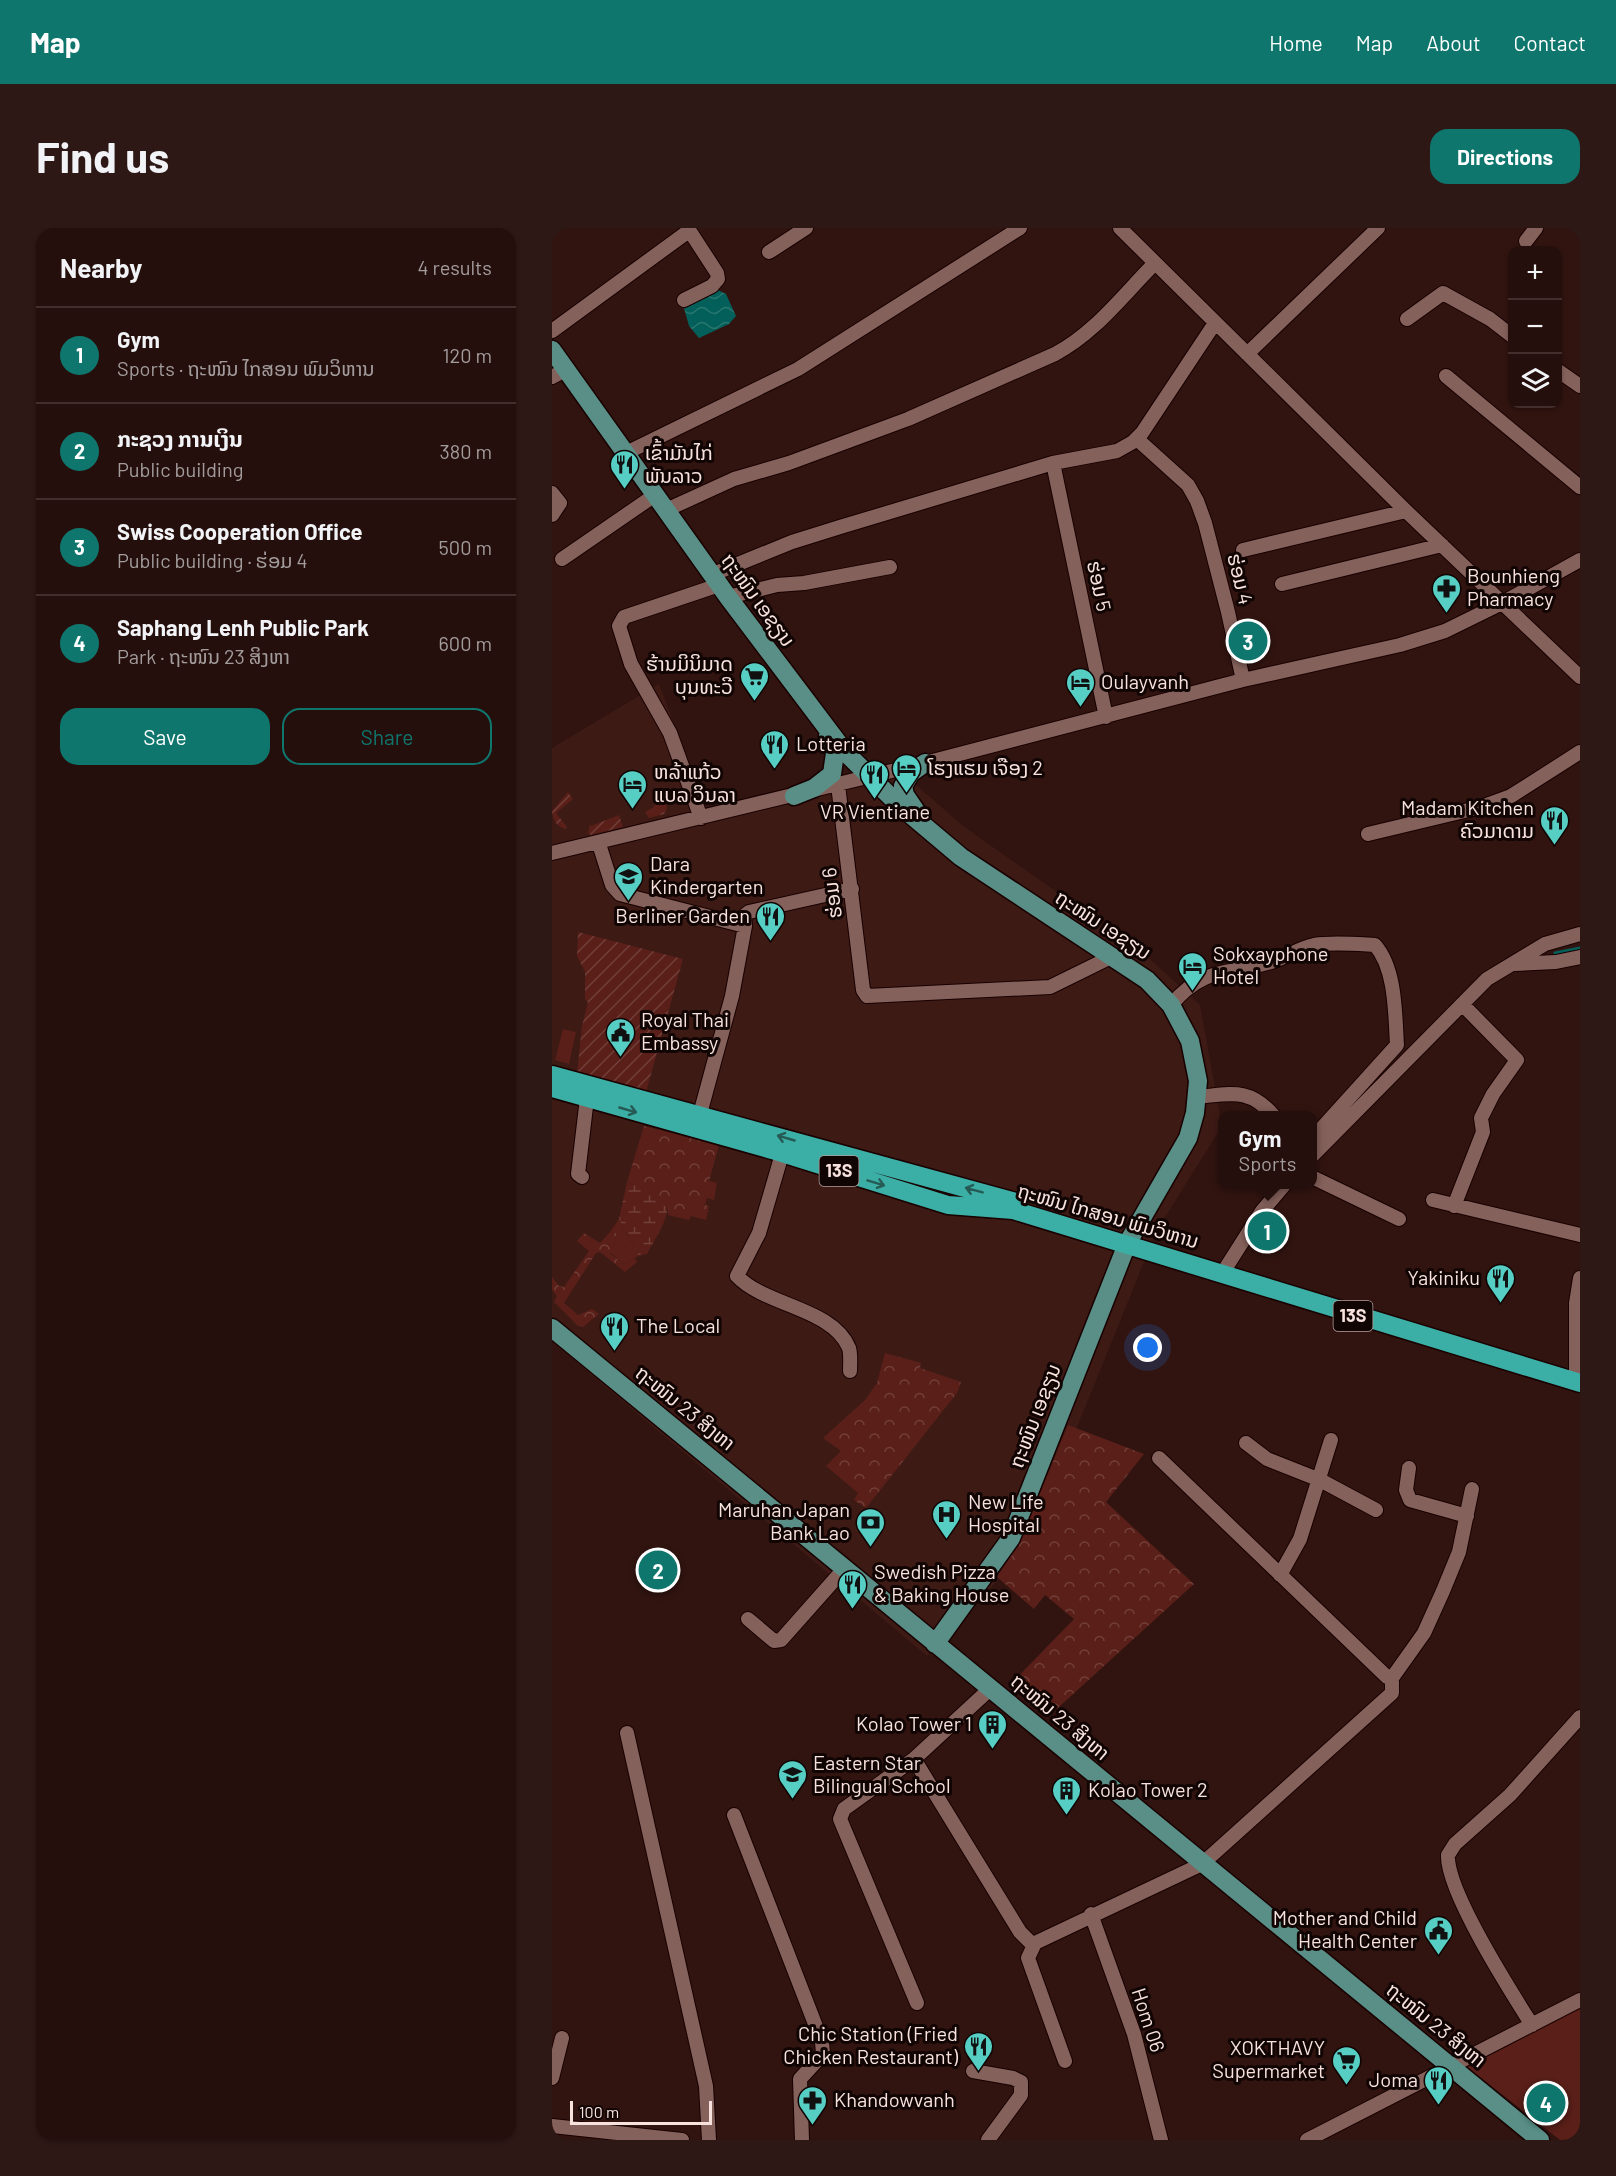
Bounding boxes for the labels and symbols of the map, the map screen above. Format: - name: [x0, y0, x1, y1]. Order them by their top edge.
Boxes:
- place label: ເຂົ້າມັນໄກ່ ພັນລາວ: [645, 438, 713, 487]
- restaurant icon: ເຂົ້າມັນໄກ່ ພັນລາວ: [608, 448, 640, 490]
- street label: ຖະໜົນ ເອຊຽນ: [715, 548, 801, 652]
- street label: ຮ່ອມ 4: [1223, 551, 1259, 607]
- street label: ຮ່ອມ 5: [1083, 558, 1117, 613]
- place label: Bounhieng Pharmacy: [1467, 563, 1560, 610]
- pharmacy icon: Bounhieng Pharmacy: [1430, 572, 1462, 614]
- pin: 3: [1228, 618, 1268, 664]
- place label: ຮ້ານມິນິມາດ ບຸນທະວີ: [646, 651, 733, 700]
- supermarket icon: ຮ້ານມິນິມາດ ບຸນທະວີ: [738, 660, 770, 702]
- hotel icon: Oulayvanh: [1064, 666, 1096, 708]
- place label: Oulayvanh: [1101, 669, 1189, 693]
- restaurant icon: Lotteria: [759, 728, 791, 770]
- place label: Lotteria: [796, 731, 866, 755]
- hotel icon: ໂຮງແຮມ ເຈືອງ 2: [891, 752, 923, 794]
- place label: ໂຮງແຮມ ເຈືອງ 2: [927, 755, 1043, 779]
- restaurant icon: VR Vientiane: [859, 758, 891, 800]
- place label: ຫລ້າແກ້ວ ແບລ ວິນລາ: [654, 759, 736, 806]
- hotel icon: ຫລ້າແກ້ວ ແບລ ວິນລາ: [617, 768, 649, 810]
- place label: Madam Kitchen ຄົວມາດາມ: [1401, 795, 1534, 842]
- place label: VR Vientiane: [820, 799, 930, 823]
- restaurant icon: Madam Kitchen ຄົວມາດາມ: [1539, 804, 1571, 846]
- place label: Dara Kindergarten: [650, 851, 763, 898]
- school or university icon: Dara Kindergarten: [613, 860, 645, 902]
- street label: ຮ່ອມ 6: [816, 866, 846, 920]
- street label: ຖະໜົນ ເອຊຽນ: [1050, 884, 1156, 966]
- restaurant icon: Berliner Garden: [755, 900, 787, 942]
- place label: Berliner Garden: [615, 903, 750, 927]
- place label: Sokxayphone Hotel: [1213, 941, 1328, 988]
- hotel icon: Sokxayphone Hotel: [1176, 950, 1208, 992]
- place label: Royal Thai Embassy: [641, 1007, 729, 1054]
- public building icon: Royal Thai Embassy: [604, 1016, 636, 1058]
- one-way arrow: [618, 1105, 637, 1116]
- one-way arrow: [777, 1132, 796, 1144]
- road number: 13S: [820, 1156, 858, 1186]
- one-way arrow: [866, 1178, 885, 1189]
- street label: ຖະໜົນ ໄກສອນ ພົມວິຫານ: [1015, 1178, 1202, 1252]
- one-way arrow: [965, 1184, 984, 1196]
- pin: 1: [1248, 1208, 1286, 1254]
- restaurant icon: Yakiniku: [1485, 1262, 1517, 1304]
- place label: Yakiniku: [1408, 1265, 1480, 1289]
- road number: 13S: [1334, 1301, 1372, 1331]
- restaurant icon: The Local: [599, 1310, 631, 1352]
- place label: The Local: [636, 1313, 720, 1337]
- your location: [1133, 1333, 1162, 1362]
- street label: ຖະໜົນ 23 ສິງຫາ: [631, 1360, 740, 1455]
- street label: ຖະໜົນ ເອຊຽນ: [1003, 1360, 1067, 1472]
- place label: New Life Hospital: [968, 1489, 1044, 1536]
- place label: Maruhan Japan Bank Lao: [718, 1497, 850, 1544]
- hospital icon: New Life Hospital: [931, 1498, 963, 1540]
- bank icon: Maruhan Japan Bank Lao: [855, 1506, 887, 1548]
- pin: 2: [638, 1548, 678, 1592]
- place label: Swedish Pizza & Baking House: [874, 1559, 1009, 1606]
- restaurant icon: Swedish Pizza & Baking House: [837, 1568, 869, 1610]
- street label: ຖະໜົນ 23 ສິງຫາ: [1006, 1668, 1115, 1764]
- building icon: Kolao Tower 1: [977, 1708, 1009, 1750]
- place label: Kolao Tower 1: [856, 1711, 972, 1735]
- place label: Eastern Star Bilingual School: [813, 1750, 950, 1797]
- school or university icon: Eastern Star Bilingual School: [776, 1758, 808, 1800]
- building icon: Kolao Tower 2: [1051, 1774, 1083, 1816]
- place label: Kolao Tower 2: [1088, 1777, 1208, 1801]
- place label: Mother and Child Health Center: [1273, 1905, 1417, 1952]
- public building icon: Mother and Child Health Center: [1422, 1914, 1454, 1956]
- street label: ຖະໜົນ 23 ສິງຫາ: [1382, 1977, 1491, 2072]
- street label: Hom 06: [1127, 1985, 1171, 2055]
- place label: Chic Station (Fried Chicken Restaurant): [783, 2021, 959, 2068]
- restaurant icon: Chic Station (Fried Chicken Restaurant): [963, 2030, 995, 2072]
- place label: XOKTHAVY Supermarket: [1212, 2035, 1325, 2082]
- supermarket icon: XOKTHAVY Supermarket: [1330, 2044, 1362, 2086]
- restaurant icon: Joma: [1423, 2064, 1455, 2106]
- place label: Joma: [1369, 2067, 1418, 2091]
- pin: 4: [1526, 2080, 1566, 2126]
- pharmacy icon: Khandowvanh: [797, 2084, 829, 2126]
- place label: Khandowvanh: [834, 2087, 955, 2111]
- scale bar: [570, 2098, 712, 2126]

